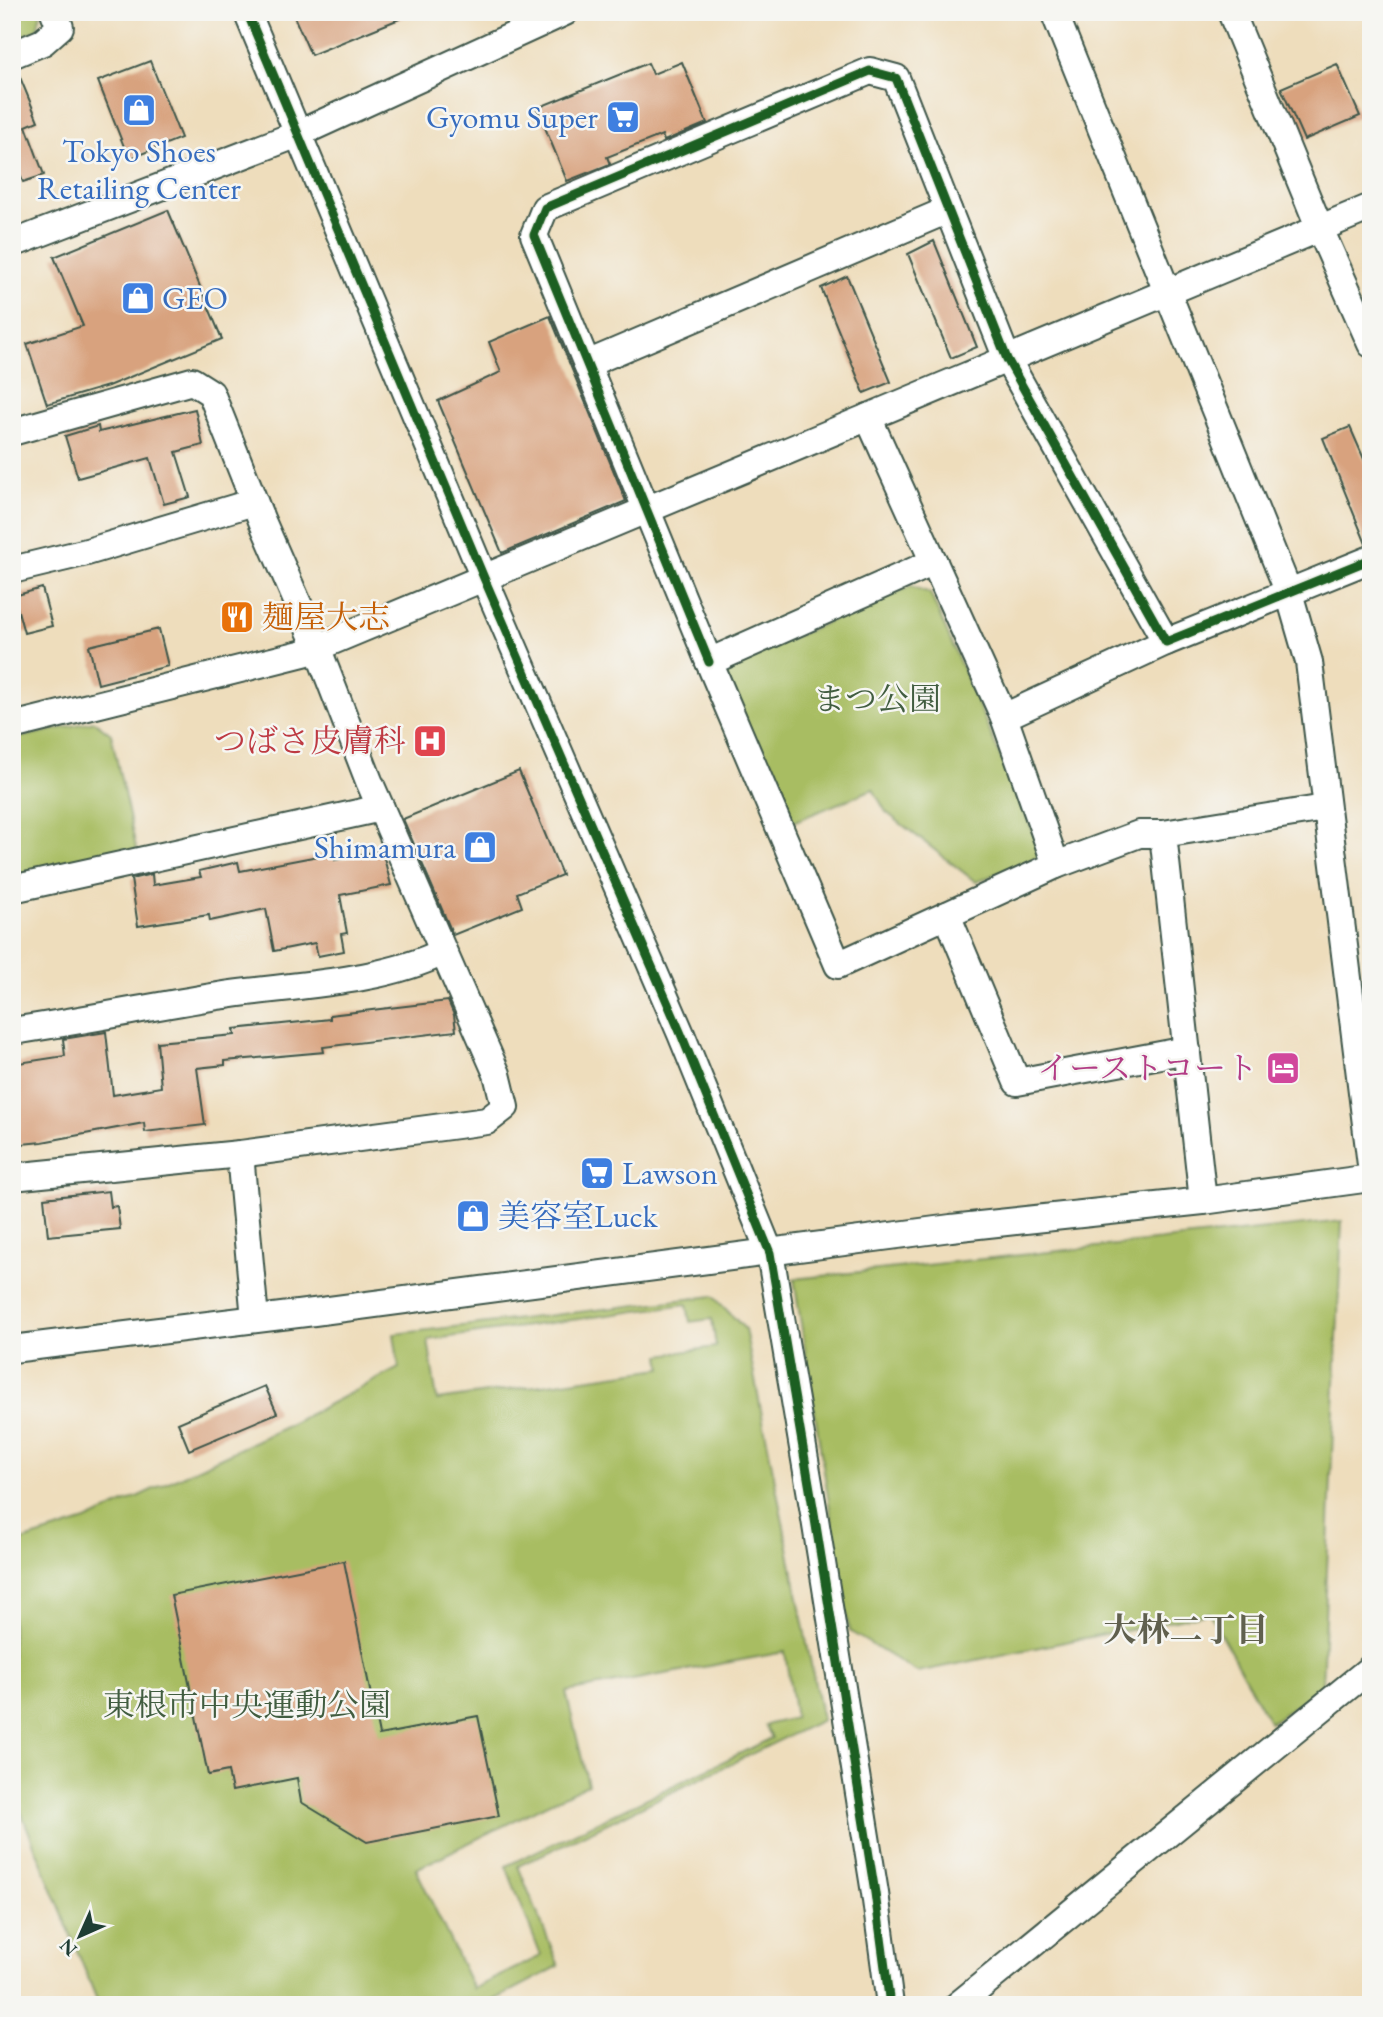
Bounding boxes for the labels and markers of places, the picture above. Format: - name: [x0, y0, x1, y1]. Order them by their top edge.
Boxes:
- shop icon: Tokyo Shoes Retailing Center: [120, 91, 158, 129]
- place label: Gyomu Super: [426, 96, 598, 138]
- supermarket icon: Gyomu Super: [604, 98, 642, 136]
- place label: Tokyo Shoes Retailing Center: [37, 130, 241, 209]
- place label: GEO: [162, 277, 228, 319]
- shop icon: GEO: [119, 279, 157, 317]
- place label: 麺屋大志: [262, 596, 390, 638]
- restaurant icon: 麺屋大志: [218, 598, 256, 636]
- place label: つばさ皮膚科: [214, 720, 406, 762]
- hospital icon: つばさ皮膚科: [411, 722, 449, 760]
- place label: Shimamura: [314, 826, 456, 868]
- shop icon: Shimamura: [461, 828, 499, 866]
- place label: イーストコート: [1037, 1047, 1258, 1089]
- hotel icon: イーストコート: [1264, 1049, 1302, 1087]
- place label: Lawson: [622, 1152, 718, 1194]
- supermarket icon: Lawson: [578, 1154, 616, 1192]
- place label: 美容室Luck: [498, 1195, 659, 1237]
- shop icon: 美容室Luck: [454, 1197, 492, 1235]

